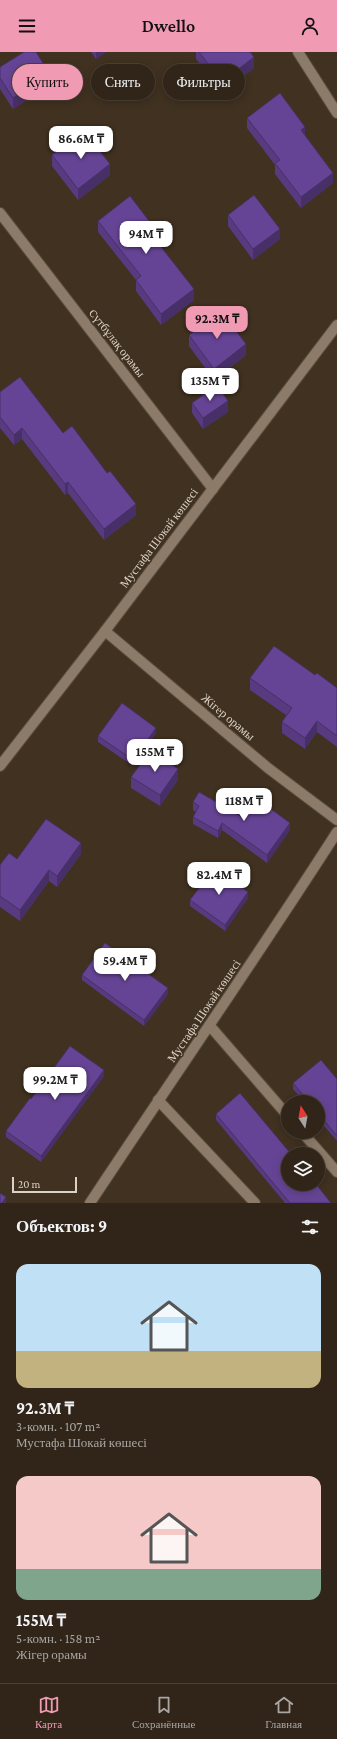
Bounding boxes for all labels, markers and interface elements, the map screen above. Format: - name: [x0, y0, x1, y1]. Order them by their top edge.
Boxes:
- icon: menu: [16, 15, 38, 37]
- icon: person: [299, 15, 321, 37]
- text: Dwello: [142, 16, 195, 36]
- chip: Купить: [12, 64, 83, 100]
- chip: Снять: [91, 64, 155, 100]
- chip: Фильтры: [163, 64, 245, 100]
- pin: 86.6M ₸: [44, 126, 118, 160]
- text: 86.6M ₸: [58, 131, 104, 146]
- pin: 94M ₸: [118, 221, 174, 255]
- text: 94M ₸: [129, 226, 163, 241]
- street label: Cүтбұлақ орамы: [86, 306, 148, 380]
- pin: 92.3M ₸: [180, 306, 254, 340]
- text: 92.3M ₸: [195, 311, 239, 326]
- pin: 135M ₸: [177, 368, 243, 402]
- text: 135M ₸: [191, 373, 229, 388]
- street label: Мустафа Шокай көшесі: [117, 485, 201, 590]
- street label: Жігер орамы: [198, 691, 258, 743]
- pin: 155M ₸: [122, 739, 188, 773]
- text: 155M ₸: [136, 744, 174, 759]
- pin: 118M ₸: [211, 788, 277, 822]
- text: 118M ₸: [225, 793, 263, 808]
- pin: 82.4M ₸: [182, 862, 256, 896]
- text: 82.4M ₸: [196, 867, 242, 882]
- pin: 59.4M ₸: [88, 948, 162, 982]
- text: 59.4M ₸: [103, 953, 147, 968]
- street label: Мустафа Шокай көшесі: [164, 956, 244, 1065]
- pin: 99.2M ₸: [18, 1067, 92, 1101]
- text: 99.2M ₸: [32, 1072, 78, 1087]
- north arrow: [281, 1095, 325, 1139]
- map controls: [281, 1095, 325, 1191]
- button: layers: [281, 1147, 325, 1191]
- scale bar: [12, 1175, 77, 1194]
- text: 20 m: [18, 1178, 40, 1190]
- icon: filters: [299, 1216, 321, 1238]
- text: Объектов: 9: [16, 1217, 107, 1236]
- icon: home: [133, 1290, 205, 1362]
- text: 92.3M ₸: [16, 1399, 74, 1418]
- text: 3-комн. · 107 m²: [16, 1419, 100, 1434]
- text: Мустафа Шокай көшесі: [16, 1435, 147, 1450]
- icon: home: [133, 1502, 205, 1574]
- text: 155M ₸: [16, 1611, 66, 1630]
- text: 5-комн. · 158 m²: [16, 1631, 100, 1646]
- text: Жігер орамы: [16, 1647, 87, 1662]
- tab: Карта: [35, 1694, 62, 1730]
- tab: Сохранённые: [132, 1694, 195, 1730]
- tab: Главная: [265, 1694, 302, 1730]

